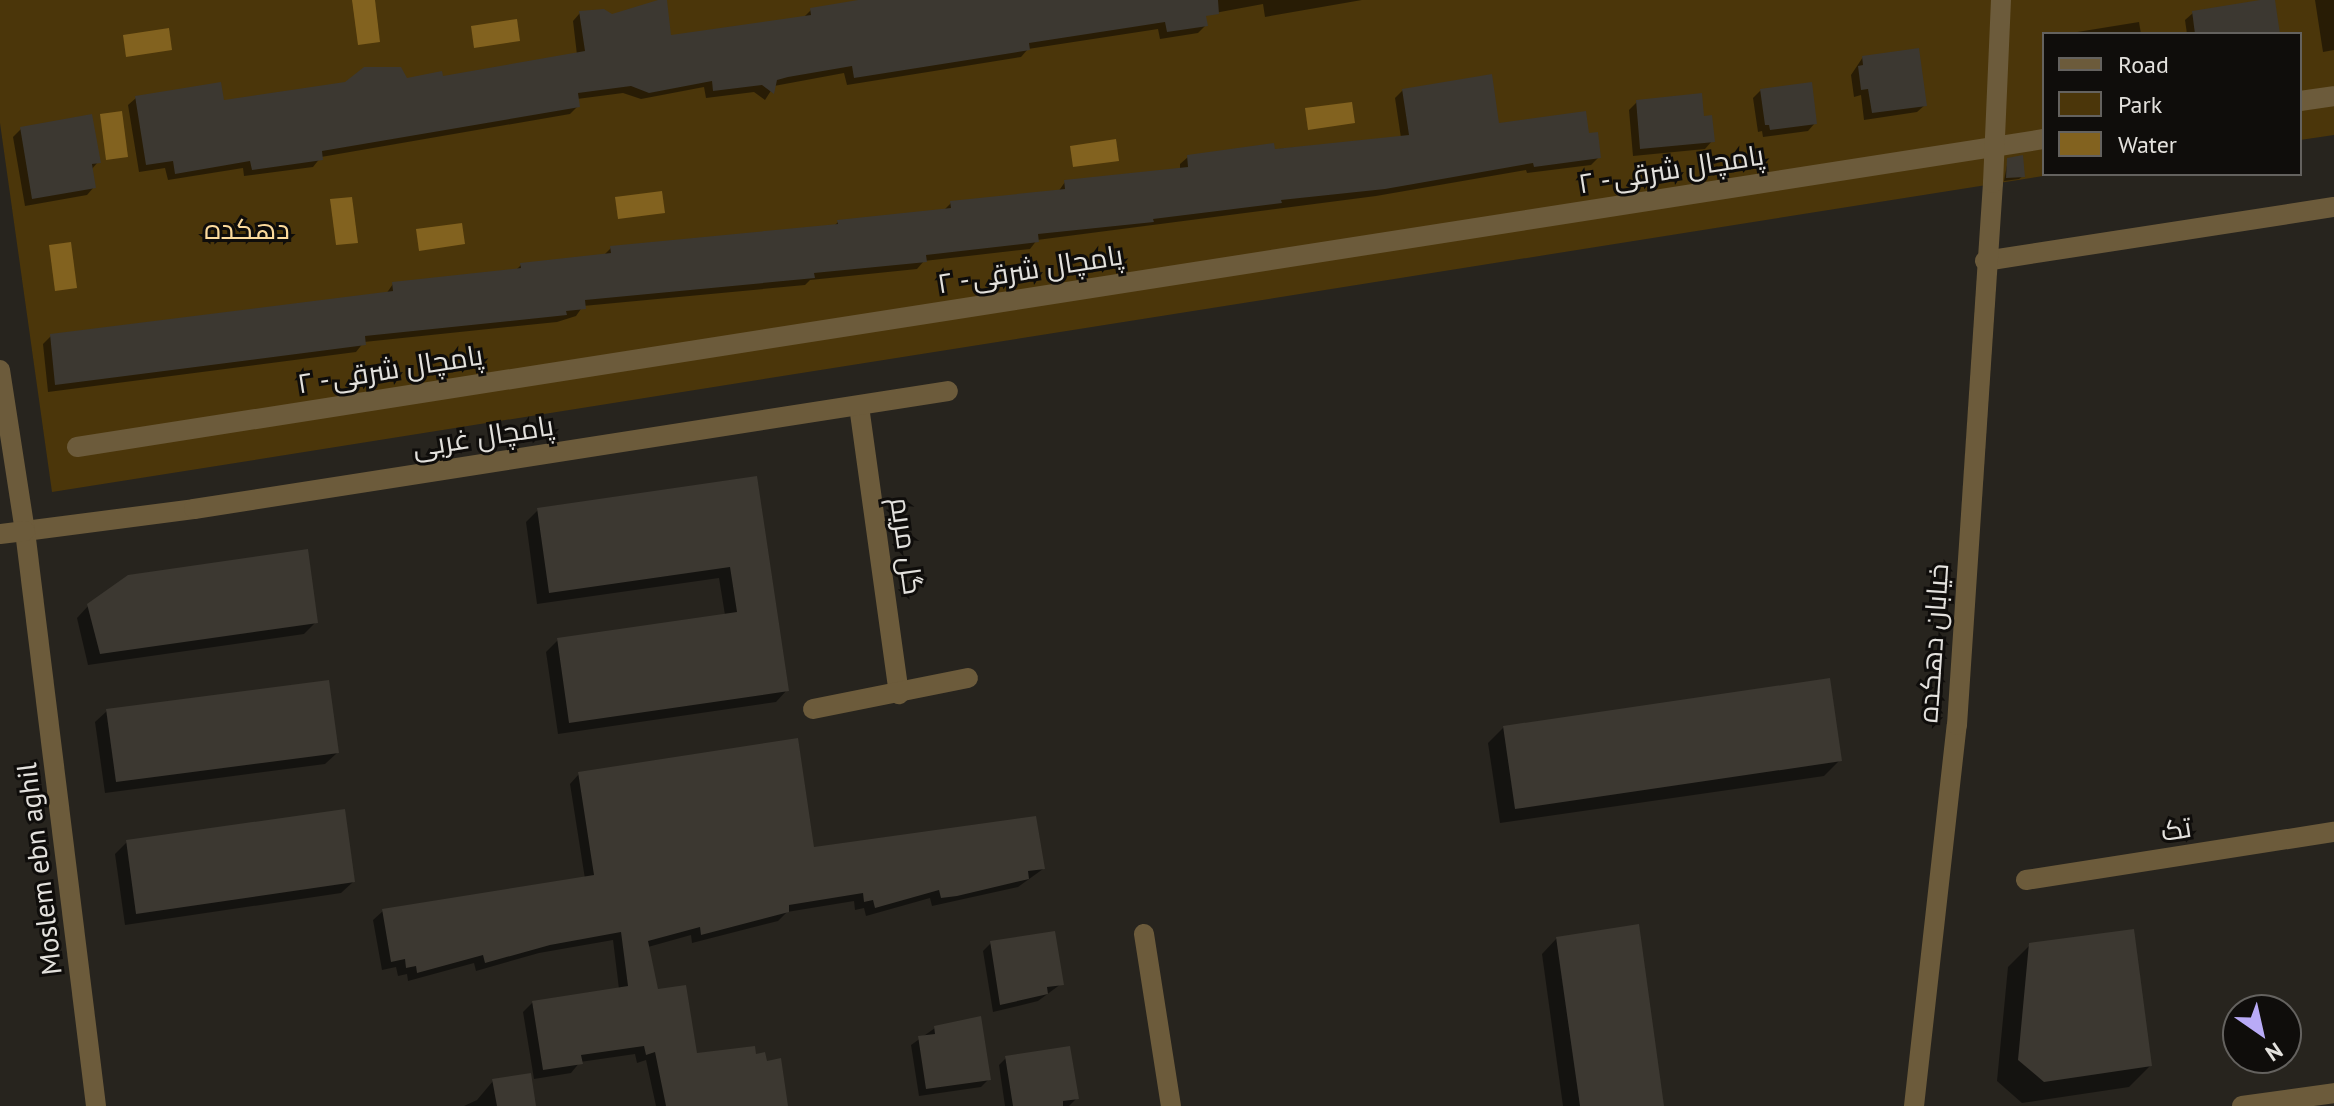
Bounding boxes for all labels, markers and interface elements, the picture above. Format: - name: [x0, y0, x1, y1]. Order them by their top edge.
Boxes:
- legend: [2042, 32, 2302, 176]
- text: Road: [2118, 49, 2169, 80]
- text: Park: [2118, 89, 2162, 120]
- text: Water: [2118, 129, 2177, 160]
- street label: پامچال شرقی - ۲: [1574, 137, 1768, 201]
- park label: دهکده: [204, 212, 290, 246]
- street label: پامچال شرقی - ۲: [933, 237, 1127, 301]
- street label: پامچال شرقی - ۲: [293, 337, 487, 401]
- street label: پامچال غربی: [410, 408, 556, 464]
- street label: گل مریم: [884, 495, 930, 597]
- street label: خیابان دهکده: [1911, 562, 1955, 724]
- street label: Moslem ebn aghil: [9, 761, 69, 977]
- street label: تک: [2158, 810, 2194, 848]
- north arrow: [2222, 994, 2302, 1074]
- text: N: [2260, 1037, 2288, 1068]

